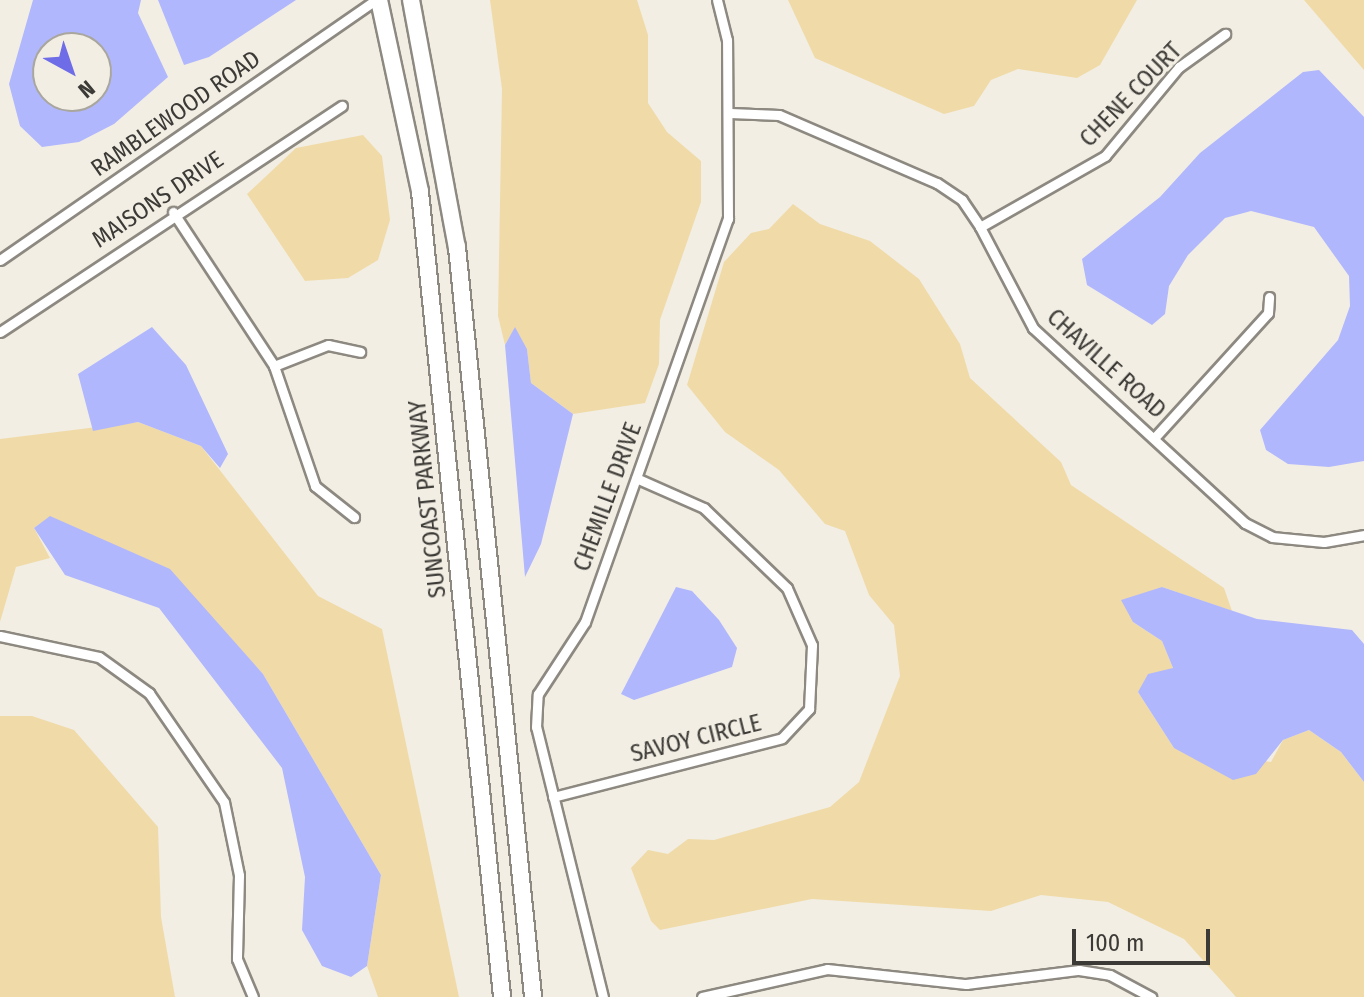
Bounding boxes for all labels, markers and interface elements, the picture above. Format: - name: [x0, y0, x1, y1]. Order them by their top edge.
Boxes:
- north arrow: [32, 32, 112, 112]
- street label: CHENE COURT: [1074, 37, 1188, 153]
- street label: RAMBLEWOOD ROAD: [86, 45, 266, 183]
- text: N: [73, 75, 100, 104]
- street label: MAISONS DRIVE: [87, 146, 229, 254]
- street label: CHAVILLE ROAD: [1041, 303, 1171, 425]
- street label: SUNCOAST PARKWAY: [403, 399, 453, 599]
- street label: CHEMILLE DRIVE: [568, 419, 648, 575]
- street label: SAVOY CIRCLE: [628, 709, 764, 769]
- scale bar: [1076, 913, 1214, 963]
- text: 100 m: [1086, 929, 1144, 957]

